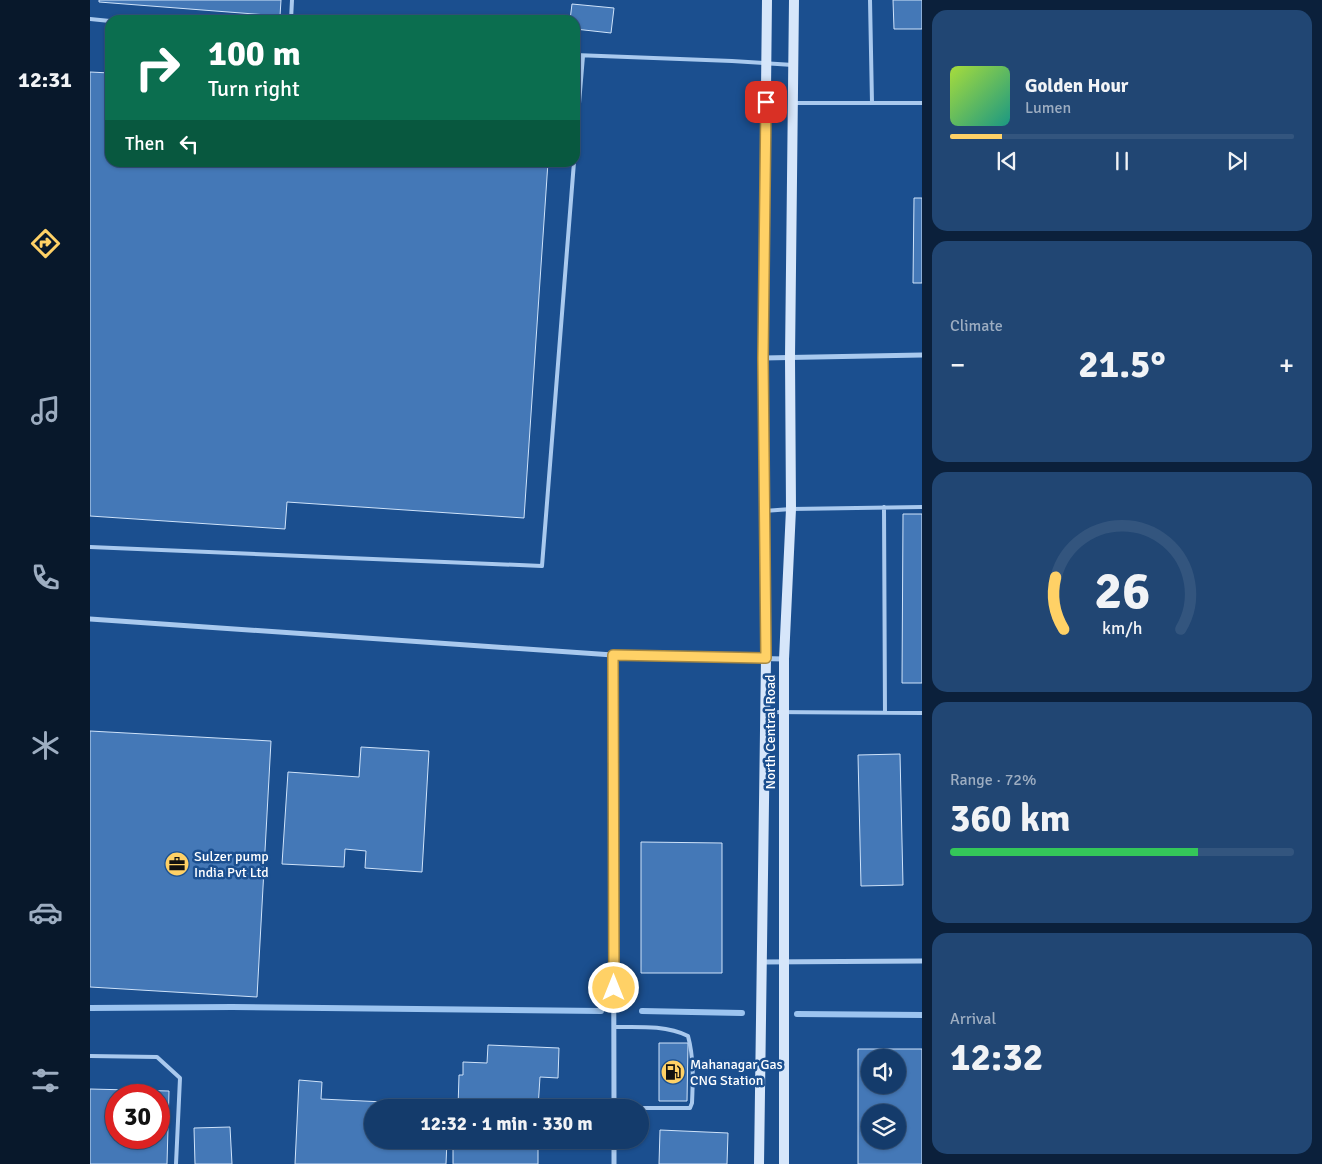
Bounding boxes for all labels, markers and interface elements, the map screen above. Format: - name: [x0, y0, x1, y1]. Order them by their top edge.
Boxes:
- text: 100 m: [208, 32, 301, 75]
- icon: right: [125, 35, 190, 100]
- text: 12:31: [18, 66, 72, 93]
- text: Golden Hour: [1025, 74, 1128, 98]
- text: Turn right: [208, 75, 300, 102]
- pin: [745, 81, 787, 123]
- icon: arrive: [752, 88, 780, 116]
- text: Lumen: [1025, 98, 1071, 118]
- icon: left: [175, 130, 203, 158]
- text: Then: [125, 132, 165, 156]
- icon: previous: [993, 147, 1021, 175]
- icon: pause: [1108, 147, 1136, 175]
- icon: next: [1223, 147, 1251, 175]
- icon: directions: [28, 226, 63, 261]
- text: Climate: [950, 316, 1003, 336]
- text: 21.5°: [1078, 341, 1166, 388]
- text: −: [950, 348, 965, 382]
- text: +: [1279, 348, 1294, 382]
- icon: music: [28, 393, 63, 428]
- text: 26: [1094, 559, 1150, 623]
- icon: phone: [28, 560, 63, 595]
- text: km/h: [1102, 617, 1142, 639]
- street label: North Central Road: [762, 674, 779, 790]
- icon: climate: [28, 728, 63, 763]
- text: Range · 72%: [950, 770, 1036, 790]
- text: 360 km: [950, 795, 1071, 842]
- place label: Sulzer pump India Pvt Ltd: [194, 848, 269, 881]
- office icon: Sulzer pump India Pvt Ltd: [164, 851, 190, 877]
- icon: car: [28, 895, 63, 930]
- position arrow: [587, 961, 639, 1013]
- text: Arrival: [950, 1009, 996, 1029]
- text: 12:32: [950, 1034, 1043, 1081]
- map controls: [861, 1049, 906, 1149]
- button: sound: [861, 1049, 906, 1094]
- place label: Mahanagar Gas CNG Station: [690, 1056, 783, 1089]
- fuel station icon: Mahanagar Gas CNG Station: [660, 1059, 686, 1085]
- icon: filters: [28, 1063, 63, 1098]
- speed limit sign: 30: [105, 1084, 170, 1149]
- button: layers: [861, 1104, 906, 1149]
- text: 12:32 · 1 min · 330 m: [420, 1112, 593, 1136]

